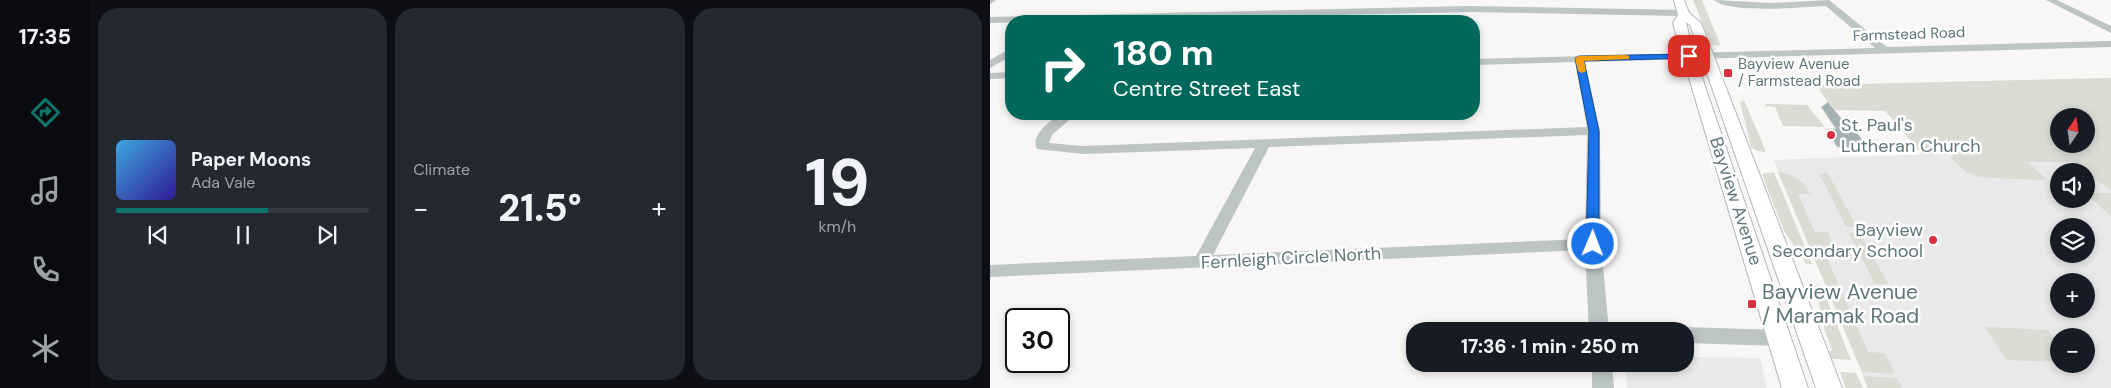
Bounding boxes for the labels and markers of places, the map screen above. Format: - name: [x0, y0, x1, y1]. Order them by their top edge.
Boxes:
- pin: [1668, 35, 1710, 77]
- place label: Bayview Avenue / Farmstead Road: [1738, 54, 1860, 91]
- marker: Bayview Avenue / Farmstead Road: [1722, 67, 1734, 79]
- place label: St. Paul's Lutheran Church: [1841, 113, 1981, 158]
- marker: St. Paul's Lutheran Church: [1825, 129, 1837, 141]
- place label: Bayview Secondary School: [1772, 218, 1923, 263]
- marker: Bayview Secondary School: [1927, 234, 1939, 246]
- place label: Bayview Avenue / Maramak Road: [1762, 278, 1919, 330]
- marker: Bayview Avenue / Maramak Road: [1746, 298, 1758, 310]

